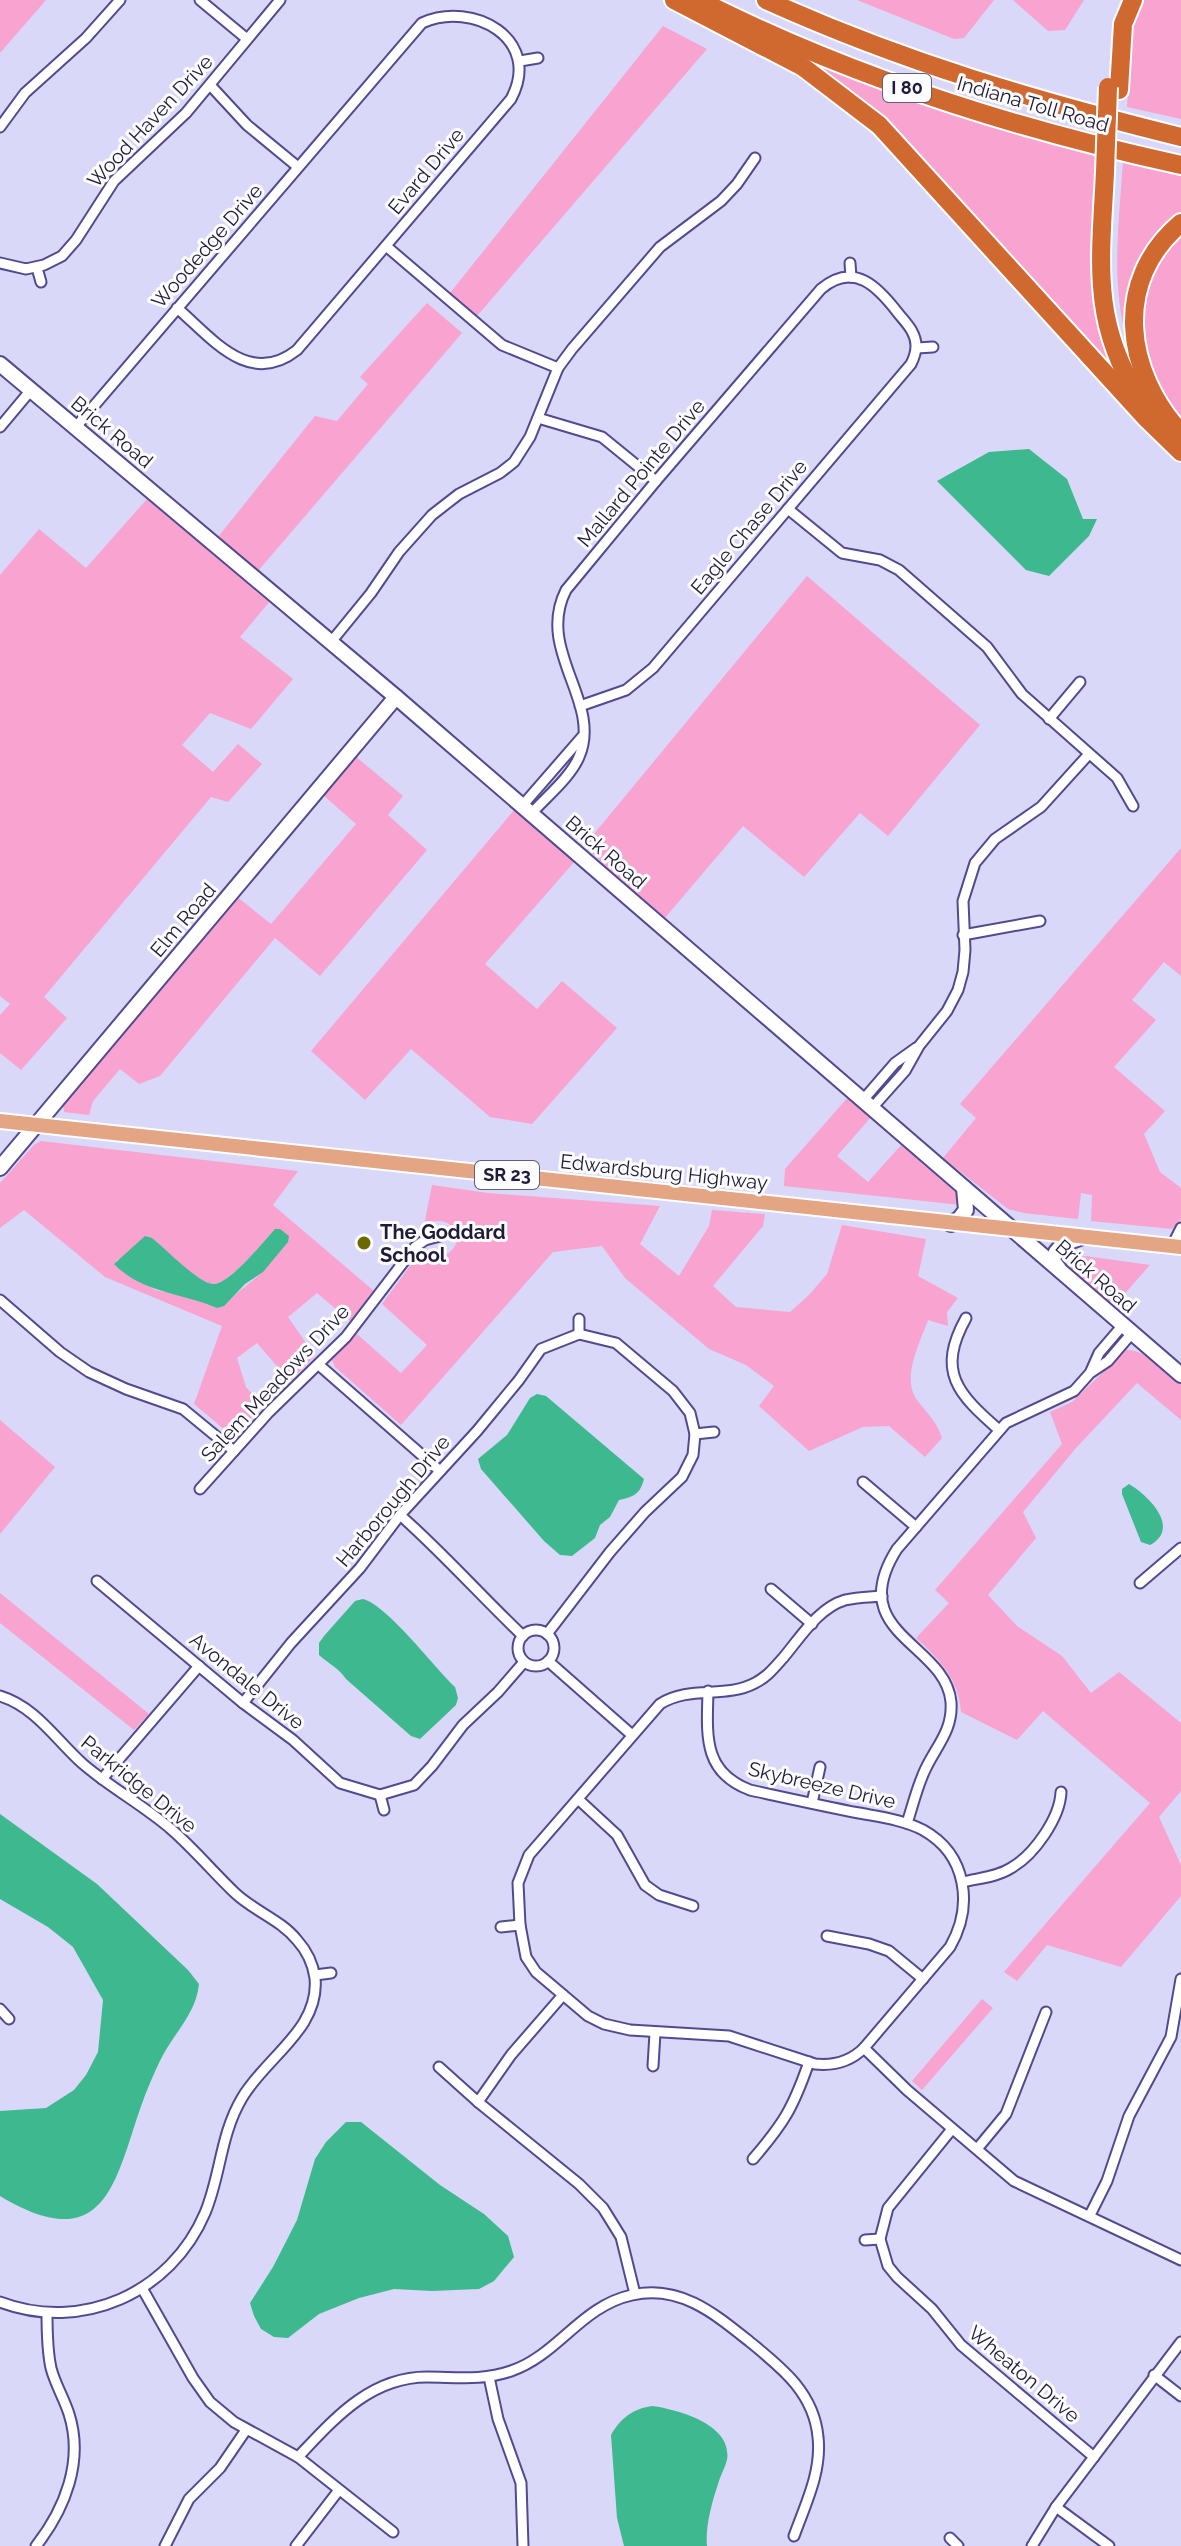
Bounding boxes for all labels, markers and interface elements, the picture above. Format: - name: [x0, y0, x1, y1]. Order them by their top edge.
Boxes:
- street label: Wood Haven Drive: [82, 49, 218, 192]
- street label: Indiana Toll Road: [954, 71, 1112, 137]
- road number: I 80: [883, 74, 931, 102]
- street label: Evard Drive: [383, 123, 469, 219]
- street label: Woodedge Drive: [146, 179, 268, 313]
- street label: Brick Road: [66, 391, 158, 473]
- street label: Mallard Pointe Drive: [572, 394, 710, 552]
- street label: Eagle Chase Drive: [686, 455, 812, 599]
- street label: Brick Road: [561, 810, 651, 894]
- street label: Elm Road: [145, 878, 221, 962]
- street label: Edwardsburg Highway: [559, 1149, 769, 1195]
- road number: SR 23: [475, 1161, 539, 1189]
- place label: The Goddard School: [380, 1220, 506, 1267]
- marker: The Goddard School: [355, 1234, 373, 1252]
- street label: Brick Road: [1051, 1234, 1141, 1318]
- street label: Salem Meadows Drive: [196, 1299, 354, 1467]
- street label: Harborough Drive: [331, 1430, 455, 1572]
- street label: Avondale Drive: [185, 1628, 309, 1735]
- street label: Parkridge Drive: [76, 1730, 202, 1838]
- street label: Skybreeze Drive: [746, 1756, 898, 1814]
- street label: Wheaton Drive: [963, 2320, 1085, 2428]

